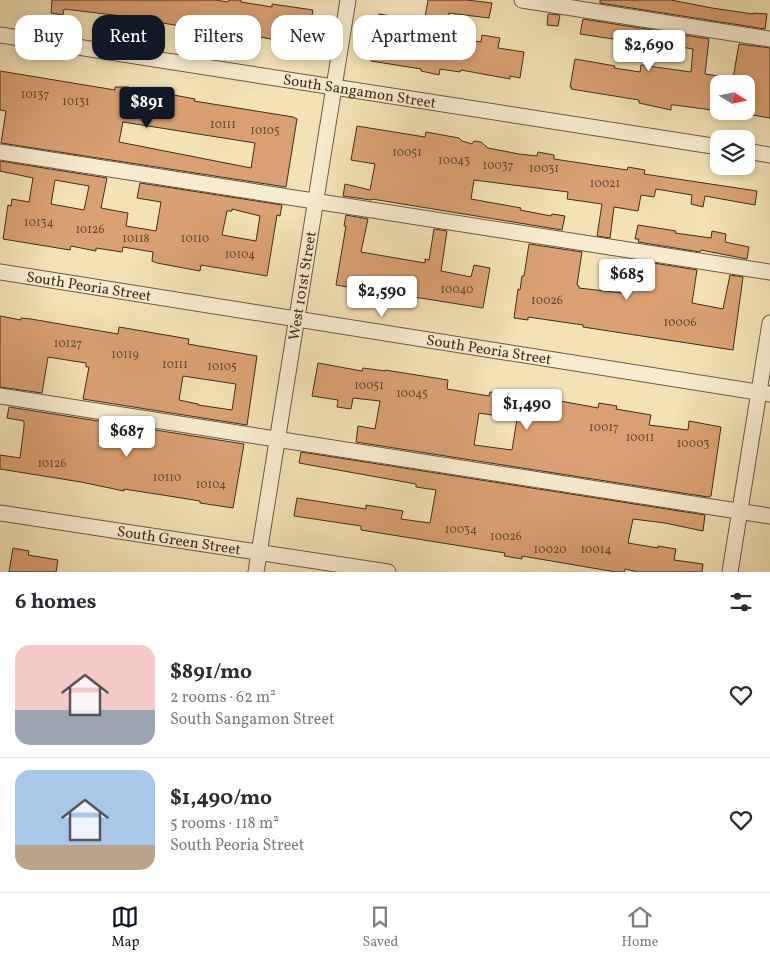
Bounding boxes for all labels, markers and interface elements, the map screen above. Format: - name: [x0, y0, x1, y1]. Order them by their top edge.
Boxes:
- chip: Buy: [15, 15, 82, 60]
- chip: Rent: [92, 15, 165, 60]
- chip: Filters: [175, 15, 261, 60]
- chip: New: [271, 15, 343, 60]
- chip: Apartment: [353, 15, 476, 60]
- pin: $2,690: [608, 30, 690, 72]
- text: $2,690: [624, 35, 674, 57]
- street label: South Sangamon Street: [282, 70, 437, 115]
- north arrow: [710, 75, 755, 120]
- map controls: [710, 75, 755, 175]
- pin: $891: [117, 86, 177, 129]
- house number: 10137: [21, 87, 49, 103]
- text: $891: [131, 92, 163, 114]
- house number: 10131: [62, 94, 90, 110]
- house number: 10111: [210, 117, 236, 133]
- house number: 10105: [250, 123, 280, 139]
- button: layers: [710, 130, 755, 175]
- house number: 10051: [392, 145, 422, 161]
- house number: 10043: [438, 153, 470, 169]
- house number: 10037: [483, 158, 514, 174]
- house number: 10031: [529, 161, 559, 177]
- house number: 10021: [590, 176, 620, 192]
- house number: 10134: [24, 215, 54, 231]
- house number: 10126: [75, 222, 105, 238]
- street label: West 101st Street: [284, 230, 323, 342]
- house number: 10118: [122, 231, 150, 247]
- house number: 10110: [181, 231, 209, 247]
- house number: 10104: [225, 247, 255, 263]
- pin: $685: [597, 258, 657, 301]
- text: $685: [610, 264, 644, 286]
- street label: South Peoria Street: [25, 267, 153, 308]
- pin: $2,590: [341, 276, 423, 318]
- text: $2,590: [358, 281, 406, 303]
- house number: 10040: [440, 282, 474, 298]
- house number: 10026: [531, 293, 563, 309]
- house number: 10006: [663, 315, 697, 331]
- street label: South Peoria Street: [425, 331, 553, 371]
- house number: 10127: [54, 336, 82, 352]
- house number: 10119: [111, 347, 139, 363]
- house number: 10111: [162, 357, 188, 373]
- house number: 10105: [207, 359, 237, 375]
- house number: 10051: [354, 378, 384, 394]
- house number: 10045: [396, 386, 428, 402]
- pin: $1,490: [486, 388, 568, 431]
- text: $1,490: [503, 394, 551, 416]
- pin: $687: [97, 416, 157, 458]
- house number: 10017: [589, 420, 619, 436]
- text: $687: [110, 421, 144, 443]
- house number: 10011: [626, 430, 654, 446]
- house number: 10003: [677, 436, 709, 452]
- house number: 10126: [37, 456, 67, 472]
- house number: 10110: [153, 470, 181, 486]
- house number: 10104: [196, 477, 226, 493]
- street label: South Green Street: [115, 522, 242, 561]
- house number: 10034: [445, 522, 477, 538]
- house number: 10026: [490, 529, 522, 545]
- house number: 10020: [534, 542, 566, 558]
- house number: 10014: [580, 542, 612, 558]
- text: 6 homes: [15, 588, 96, 617]
- icon: filters: [727, 588, 755, 616]
- text: $891/mo: [170, 658, 252, 687]
- icon: home: [55, 665, 115, 725]
- icon: heart: [727, 681, 755, 709]
- text: 2 rooms · 62 m²: [170, 687, 276, 709]
- text: South Sangamon Street: [170, 709, 335, 731]
- text: $1,490/mo: [170, 784, 272, 813]
- icon: home: [55, 790, 115, 850]
- icon: heart: [727, 806, 755, 834]
- text: 5 rooms · 118 m²: [170, 813, 279, 835]
- text: South Peoria Street: [170, 835, 304, 857]
- tab: Map: [111, 903, 140, 952]
- tab: Saved: [362, 903, 399, 952]
- tab: Home: [621, 903, 659, 952]

